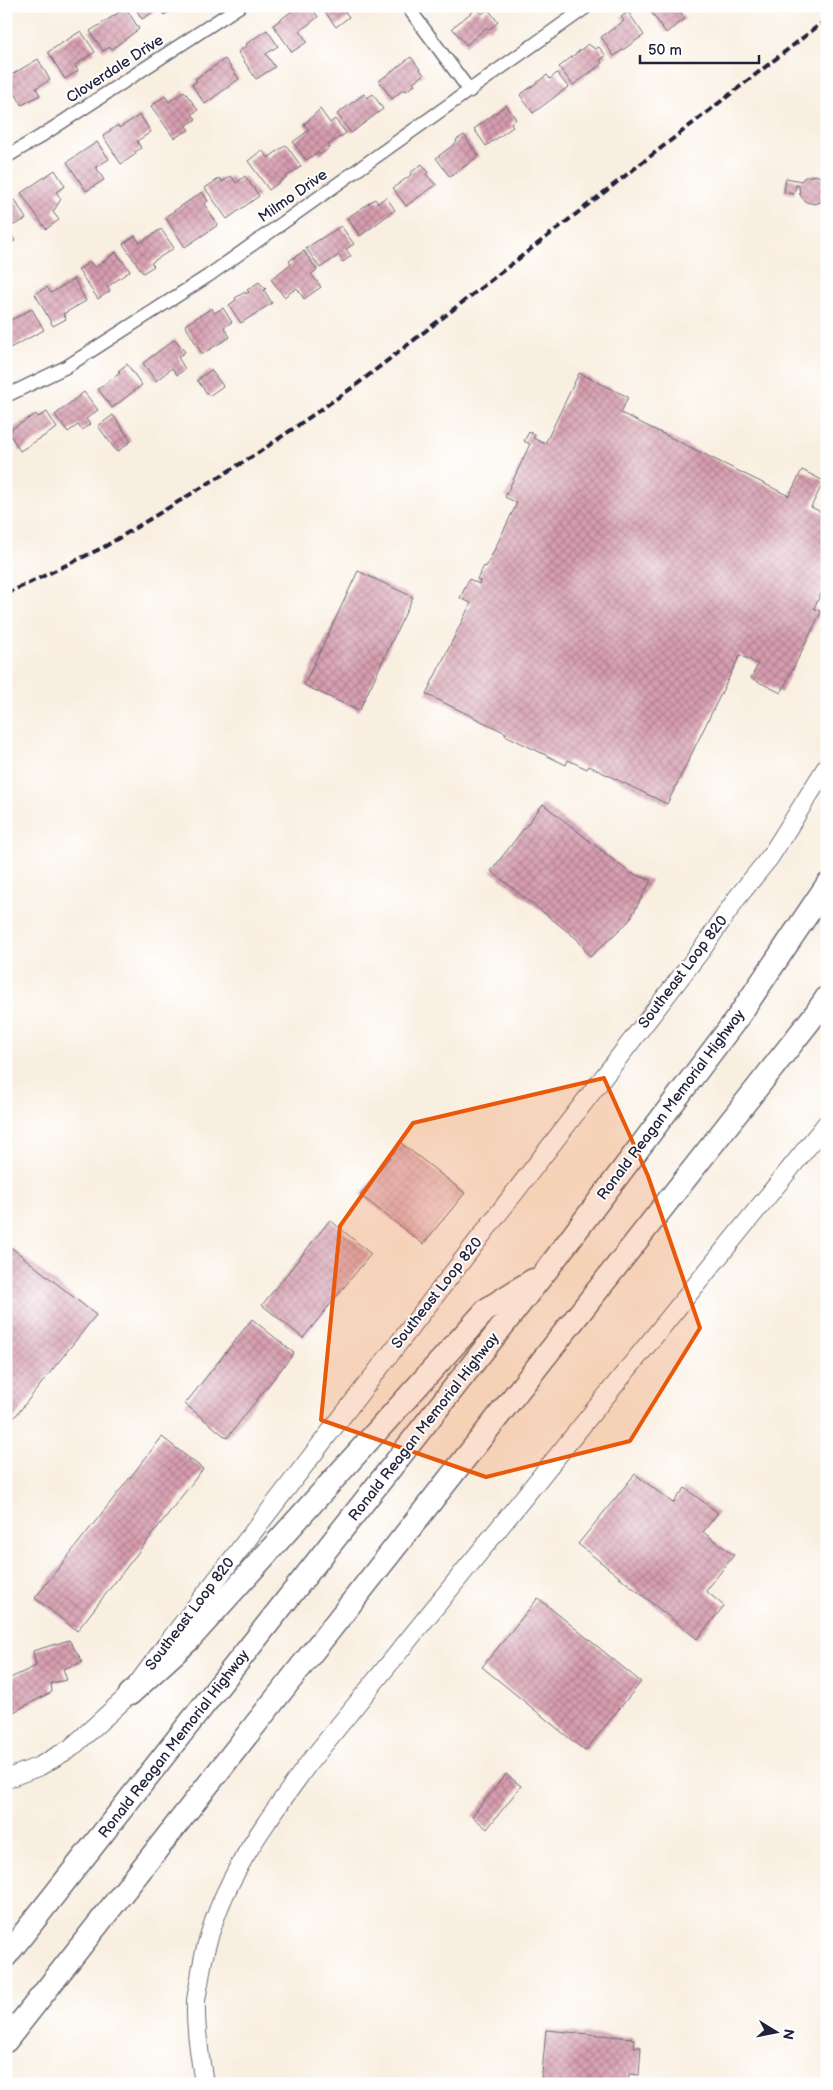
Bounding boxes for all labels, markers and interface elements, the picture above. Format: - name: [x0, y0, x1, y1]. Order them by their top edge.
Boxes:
- street label: Cloverdale Drive: [63, 31, 167, 107]
- scale bar: [640, 32, 759, 64]
- text: 50 m: [648, 41, 682, 60]
- street label: Milmo Drive: [255, 165, 331, 227]
- street label: Southeast Loop 820: [634, 912, 732, 1032]
- street label: Ronald Reagan Memorial Highway: [593, 1006, 749, 1204]
- street label: Southeast Loop 820: [387, 1233, 487, 1353]
- street label: Ronald Reagan Memorial Highway: [345, 1329, 504, 1525]
- street label: Southeast Loop 820: [141, 1554, 239, 1674]
- street label: Ronald Reagan Memorial Highway: [95, 1646, 254, 1842]
- north arrow: [750, 2008, 800, 2058]
- text: N: [779, 2028, 798, 2041]

